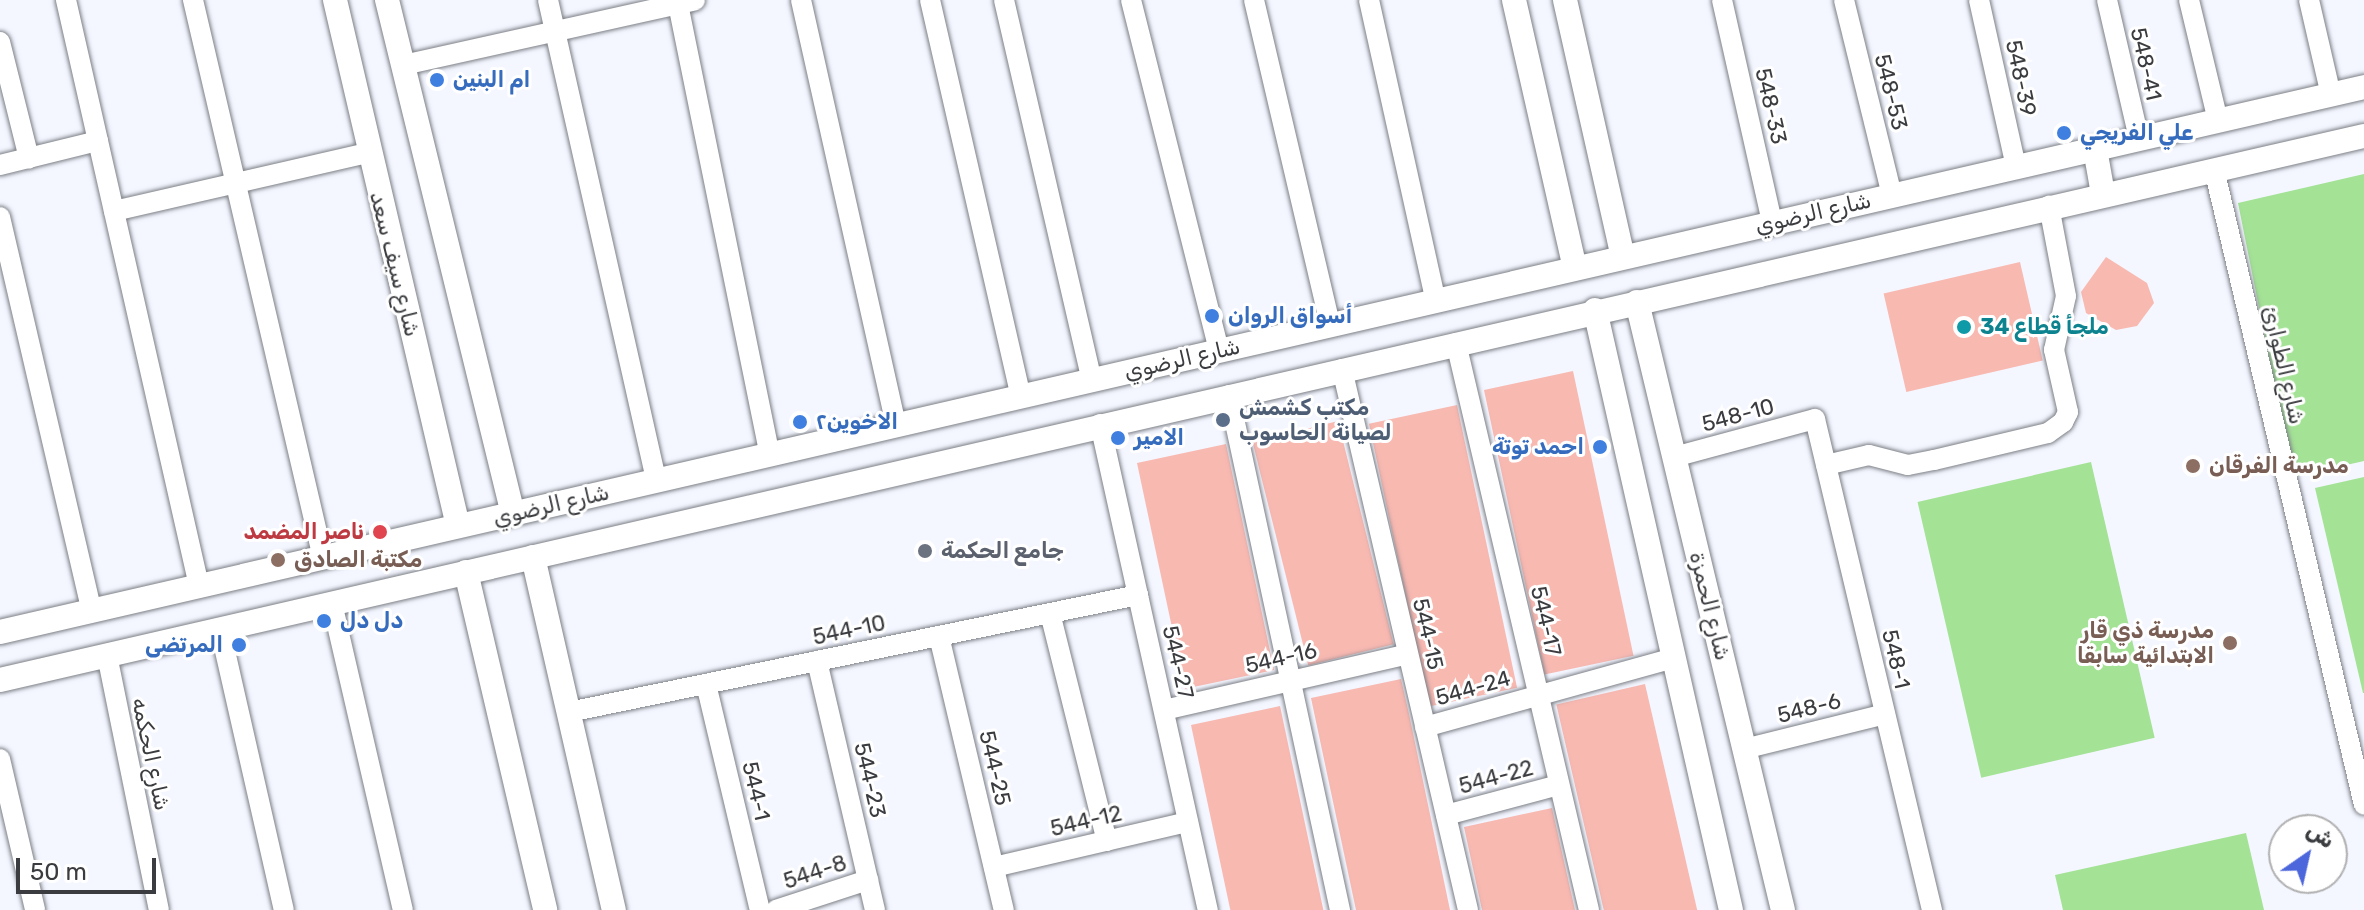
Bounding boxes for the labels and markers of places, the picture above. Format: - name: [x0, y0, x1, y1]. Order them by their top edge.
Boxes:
- place label: ام البنين: [453, 67, 530, 93]
- marker: ام البنين: [428, 71, 446, 89]
- place label: علي الفريجي: [2080, 120, 2193, 146]
- marker: علي الفريجي: [2055, 124, 2073, 142]
- place label: أسواق الروان: [1228, 303, 1352, 329]
- marker: أسواق الروان: [1203, 307, 1221, 325]
- place label: ملجأ قطاع 34: [1980, 314, 2109, 340]
- marker: ملجأ قطاع 34: [1955, 318, 1973, 336]
- place label: مكتب كشمش لصيانة الحاسوب: [1239, 394, 1392, 446]
- place label: الاخوين٢: [816, 409, 898, 435]
- marker: مكتب كشمش لصيانة الحاسوب: [1214, 411, 1232, 429]
- marker: الاخوين٢: [791, 413, 809, 431]
- place label: الامير: [1134, 425, 1184, 451]
- marker: الامير: [1109, 429, 1127, 447]
- place label: احمد توتة: [1492, 434, 1584, 460]
- marker: احمد توتة: [1591, 438, 1609, 456]
- place label: مدرسة الفرقان: [2209, 453, 2349, 479]
- marker: مدرسة الفرقان: [2184, 457, 2202, 475]
- place label: ناصر المضمد: [243, 519, 364, 545]
- marker: ناصر المضمد: [371, 523, 389, 541]
- place label: جامع الحكمة: [941, 538, 1064, 564]
- marker: جامع الحكمة: [916, 542, 934, 560]
- place label: مكتبة الصادق: [294, 547, 422, 573]
- marker: مكتبة الصادق: [269, 551, 287, 569]
- place label: دل دل: [340, 608, 403, 634]
- marker: دل دل: [315, 612, 333, 630]
- place label: مدرسة ذي قار الابتدائية سابقا: [2077, 617, 2214, 668]
- place label: المرتضى: [145, 632, 223, 658]
- marker: مدرسة ذي قار الابتدائية سابقا: [2221, 634, 2239, 652]
- marker: المرتضى: [230, 636, 248, 654]

